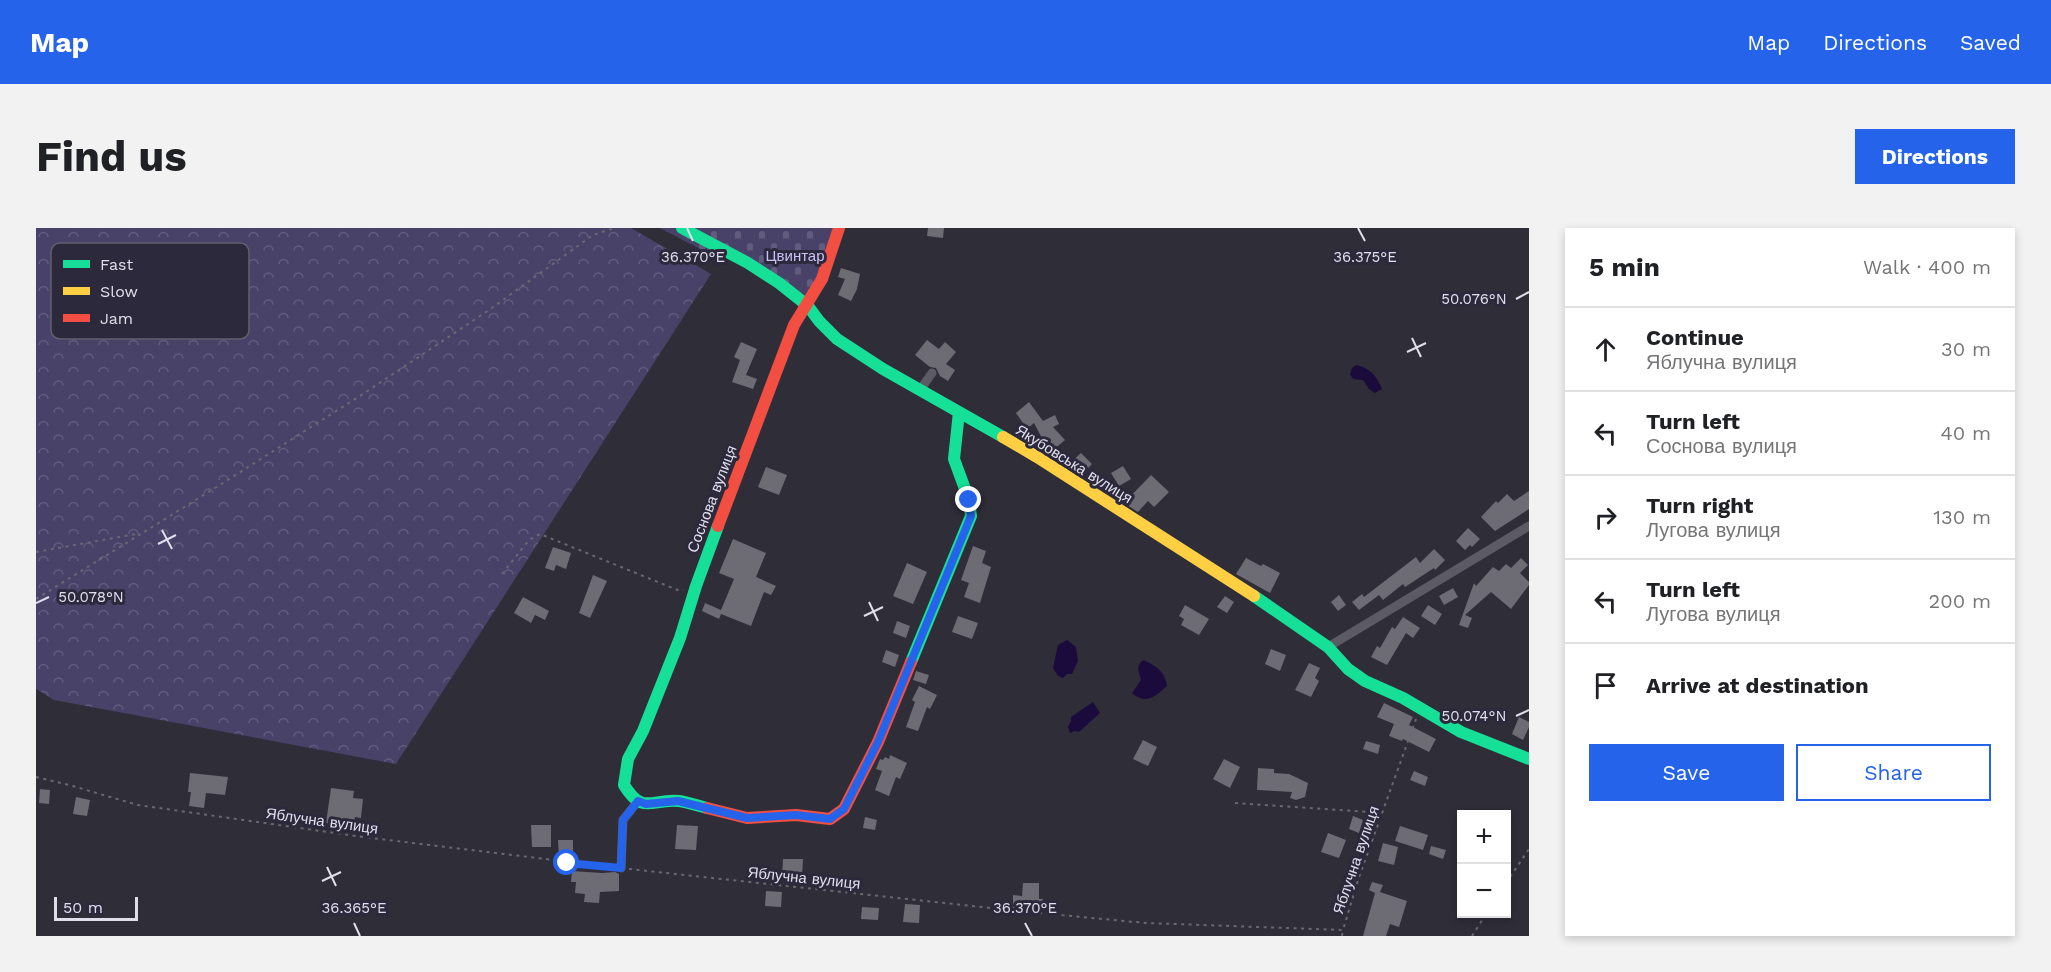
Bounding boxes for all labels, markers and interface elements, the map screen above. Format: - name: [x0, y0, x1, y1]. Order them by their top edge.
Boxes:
- text: Map: [30, 26, 89, 59]
- text: Map: [1747, 30, 1790, 55]
- text: Directions: [1823, 30, 1927, 55]
- text: Saved: [1960, 30, 2021, 55]
- button: Directions: [1855, 129, 2015, 184]
- text: Find us: [36, 132, 187, 181]
- legend: [51, 243, 249, 339]
- park label: Цвинтар: [765, 247, 825, 265]
- text: 36.370°E: [661, 248, 725, 266]
- text: 36.375°E: [1333, 248, 1397, 266]
- text: 5 min: [1589, 252, 1660, 282]
- text: Fast: [100, 255, 133, 274]
- text: Walk · 400 m: [1863, 255, 1991, 279]
- text: Slow: [100, 282, 138, 301]
- text: 50.076°N: [1441, 290, 1507, 308]
- text: Jam: [100, 309, 133, 328]
- text: Continue: [1646, 325, 1744, 350]
- icon: ahead: [1589, 333, 1622, 366]
- text: 30 m: [1941, 337, 1991, 361]
- text: Яблучна вулиця: [1646, 350, 1797, 374]
- text: Turn left: [1646, 409, 1740, 434]
- icon: left: [1589, 417, 1622, 450]
- street label: Якубовська вулиця: [1012, 421, 1136, 507]
- text: 40 m: [1940, 421, 1991, 445]
- text: Соснова вулиця: [1646, 434, 1797, 458]
- street label: Соснова вулиця: [683, 443, 741, 555]
- route end: [955, 486, 981, 512]
- text: Turn right: [1646, 493, 1753, 518]
- icon: right: [1589, 501, 1622, 534]
- text: 130 m: [1933, 505, 1991, 529]
- text: Лугова вулиця: [1646, 518, 1781, 542]
- text: Turn left: [1646, 577, 1740, 602]
- icon: left: [1589, 585, 1622, 618]
- text: 50.078°N: [58, 588, 124, 606]
- text: 200 m: [1929, 589, 1991, 613]
- text: Лугова вулиця: [1646, 602, 1781, 626]
- icon: arrive: [1589, 669, 1622, 702]
- text: Arrive at destination: [1646, 673, 1869, 698]
- text: 50.074°N: [1442, 707, 1506, 725]
- button: Save: [1589, 744, 1784, 801]
- button: Share: [1796, 744, 1991, 801]
- street label: Яблучна вулиця: [265, 804, 379, 838]
- street label: Яблучна вулиця: [1329, 804, 1383, 916]
- map controls: [1457, 810, 1511, 918]
- button: +: [1457, 810, 1511, 864]
- route start: [553, 849, 579, 875]
- street label: Яблучна вулиця: [747, 863, 861, 893]
- button: −: [1457, 864, 1511, 918]
- scale bar: [54, 894, 138, 922]
- text: 50 m: [63, 898, 103, 917]
- text: 36.365°E: [322, 899, 386, 917]
- text: 36.370°E: [993, 899, 1057, 917]

